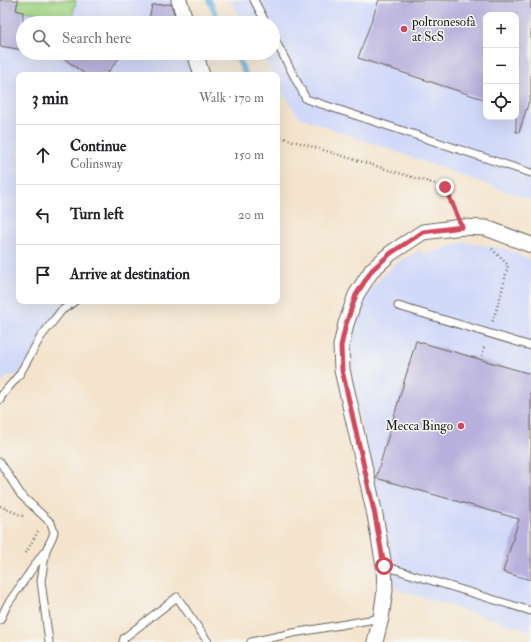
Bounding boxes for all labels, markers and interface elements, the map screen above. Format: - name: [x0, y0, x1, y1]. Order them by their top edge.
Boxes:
- map controls: [483, 12, 519, 120]
- button: +: [483, 12, 519, 48]
- place label: poltronesofà at ScS: [411, 14, 476, 45]
- search box: [16, 16, 280, 60]
- marker: poltronesofà at ScS: [399, 24, 409, 34]
- icon: search: [30, 27, 52, 49]
- text: Search here: [62, 29, 131, 48]
- button: −: [483, 48, 519, 84]
- button: locate: [483, 84, 519, 120]
- text: 3 min: [32, 88, 69, 109]
- text: Walk · 170 m: [199, 90, 264, 106]
- text: Continue: [70, 137, 126, 156]
- icon: ahead: [32, 144, 54, 166]
- text: 150 m: [234, 147, 264, 163]
- text: Colinsway: [70, 156, 123, 172]
- route end: [436, 178, 454, 196]
- icon: left: [32, 204, 54, 226]
- text: Turn left: [70, 205, 124, 224]
- text: 20 m: [238, 207, 264, 223]
- icon: arrive: [32, 264, 54, 286]
- text: Arrive at destination: [70, 265, 190, 284]
- place label: Mecca Bingo: [385, 418, 453, 434]
- marker: Mecca Bingo: [456, 421, 466, 431]
- route start: [375, 557, 393, 575]

